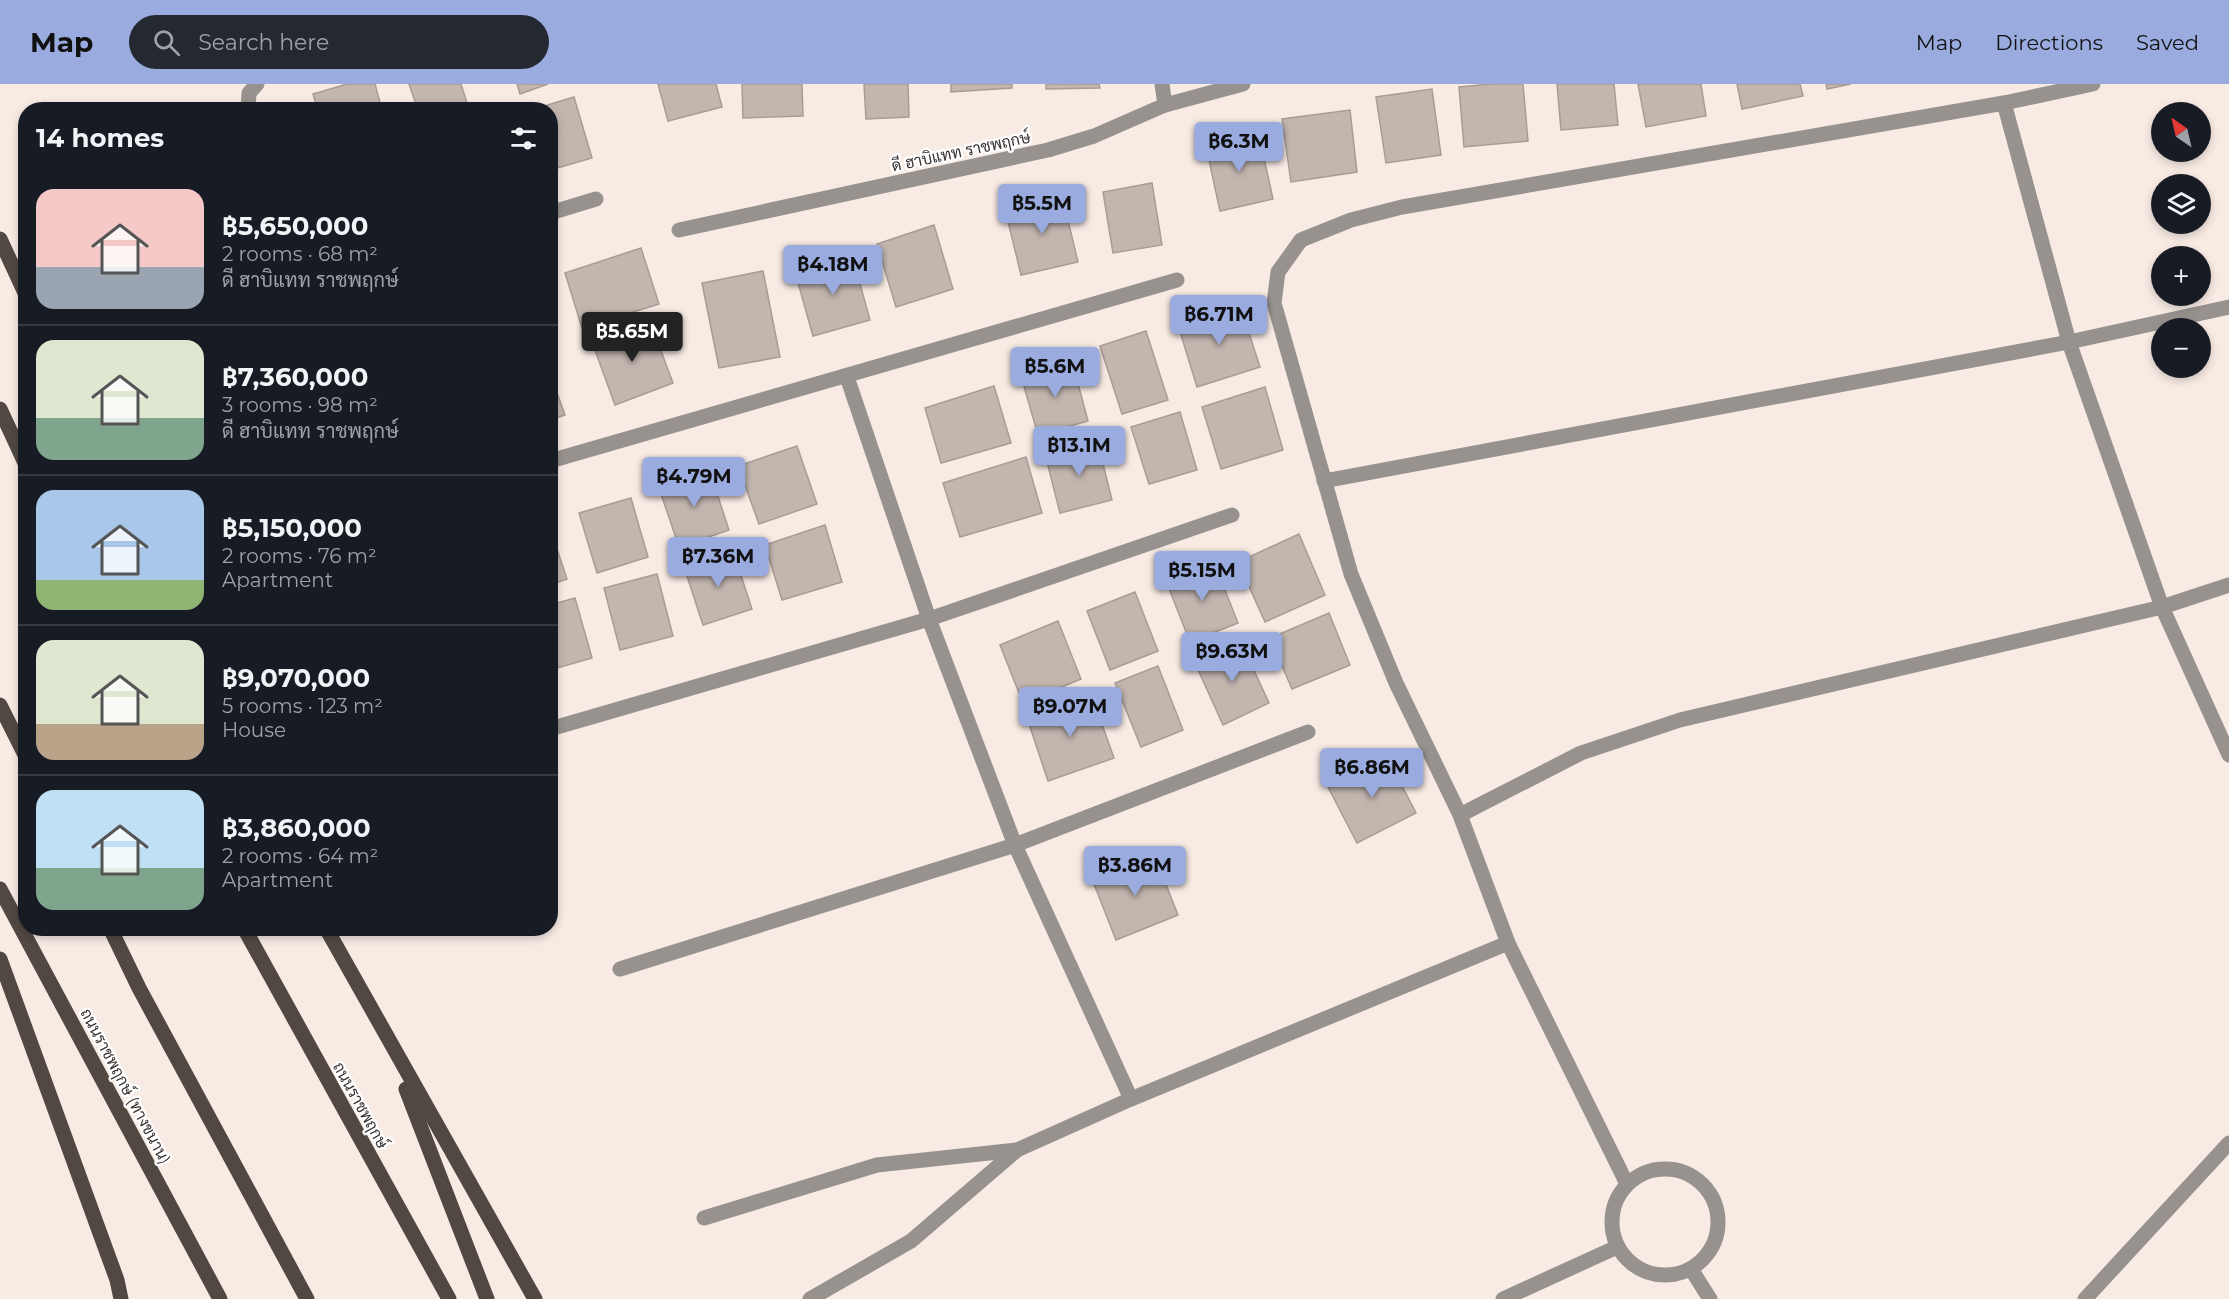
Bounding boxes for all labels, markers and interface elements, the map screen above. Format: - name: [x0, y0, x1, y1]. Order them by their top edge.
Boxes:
- search box: [129, 15, 549, 69]
- text: Map: [30, 25, 93, 59]
- icon: search: [150, 26, 183, 59]
- text: Search here: [198, 29, 329, 56]
- text: Map: [1916, 30, 1962, 55]
- text: Directions: [1995, 30, 2103, 55]
- text: Saved: [2136, 30, 2199, 55]
- north arrow: [2151, 102, 2211, 162]
- map controls: [2151, 102, 2211, 378]
- text: 14 homes: [36, 122, 164, 154]
- icon: filters: [507, 122, 540, 155]
- pin: ฿6.3M: [1197, 122, 1281, 173]
- street label: ดี ฮาบิแทท ราชพฤกษ์: [889, 125, 1032, 175]
- text: ฿6.3M: [1208, 129, 1270, 153]
- button: layers: [2151, 174, 2211, 234]
- pin: ฿5.5M: [1000, 184, 1084, 235]
- text: ฿5.5M: [1012, 191, 1072, 215]
- text: ฿5,650,000: [222, 210, 368, 242]
- icon: home: [84, 213, 156, 285]
- text: 2 rooms · 68 m²: [222, 242, 378, 266]
- pin: ฿4.18M: [784, 245, 882, 296]
- button: +: [2151, 246, 2211, 306]
- text: ฿4.18M: [797, 252, 869, 276]
- text: ดี ฮาบิแทท ราชพฤกษ์: [222, 268, 399, 292]
- pin: ฿6.71M: [1170, 295, 1268, 346]
- text: ฿6.71M: [1184, 302, 1254, 326]
- pin: ฿5.65M: [583, 312, 681, 363]
- button: −: [2151, 318, 2211, 378]
- text: ฿5.65M: [596, 319, 668, 343]
- pin: ฿5.6M: [1013, 347, 1097, 398]
- text: ฿5.6M: [1025, 354, 1085, 378]
- text: ฿7,360,000: [222, 361, 368, 393]
- icon: home: [84, 364, 156, 436]
- text: 3 rooms · 98 m²: [222, 393, 378, 417]
- text: ดี ฮาบิแทท ราชพฤกษ์: [222, 419, 399, 443]
- pin: ฿13.1M: [1030, 426, 1128, 477]
- text: ฿13.1M: [1047, 433, 1111, 457]
- pin: ฿4.79M: [645, 457, 743, 508]
- text: ฿4.79M: [656, 464, 732, 488]
- text: ฿5,150,000: [222, 512, 362, 544]
- icon: home: [84, 514, 156, 586]
- pin: ฿7.36M: [669, 537, 767, 588]
- text: 2 rooms · 76 m²: [222, 544, 377, 568]
- text: ฿7.36M: [682, 544, 754, 568]
- pin: ฿5.15M: [1153, 551, 1251, 602]
- text: ฿5.15M: [1168, 558, 1236, 582]
- text: Apartment: [222, 568, 333, 592]
- pin: ฿9.63M: [1183, 632, 1281, 683]
- text: ฿9.63M: [1195, 639, 1269, 663]
- text: ฿9,070,000: [222, 662, 370, 694]
- icon: home: [84, 664, 156, 736]
- pin: ฿9.07M: [1021, 687, 1119, 738]
- text: 5 rooms · 123 m²: [222, 694, 383, 718]
- text: ฿9.07M: [1033, 694, 1107, 718]
- text: House: [222, 718, 286, 742]
- pin: ฿6.86M: [1323, 748, 1421, 799]
- text: ฿6.86M: [1334, 755, 1410, 779]
- text: ฿3,860,000: [222, 812, 371, 844]
- icon: home: [84, 814, 156, 886]
- text: 2 rooms · 64 m²: [222, 844, 378, 868]
- pin: ฿3.86M: [1086, 846, 1184, 897]
- text: ฿3.86M: [1098, 853, 1172, 877]
- text: Apartment: [222, 868, 333, 892]
- street label: ถนนราชพฤกษ์ (ทางขนาน): [76, 1004, 177, 1167]
- street label: ถนนราชพฤกษ์: [329, 1057, 395, 1152]

